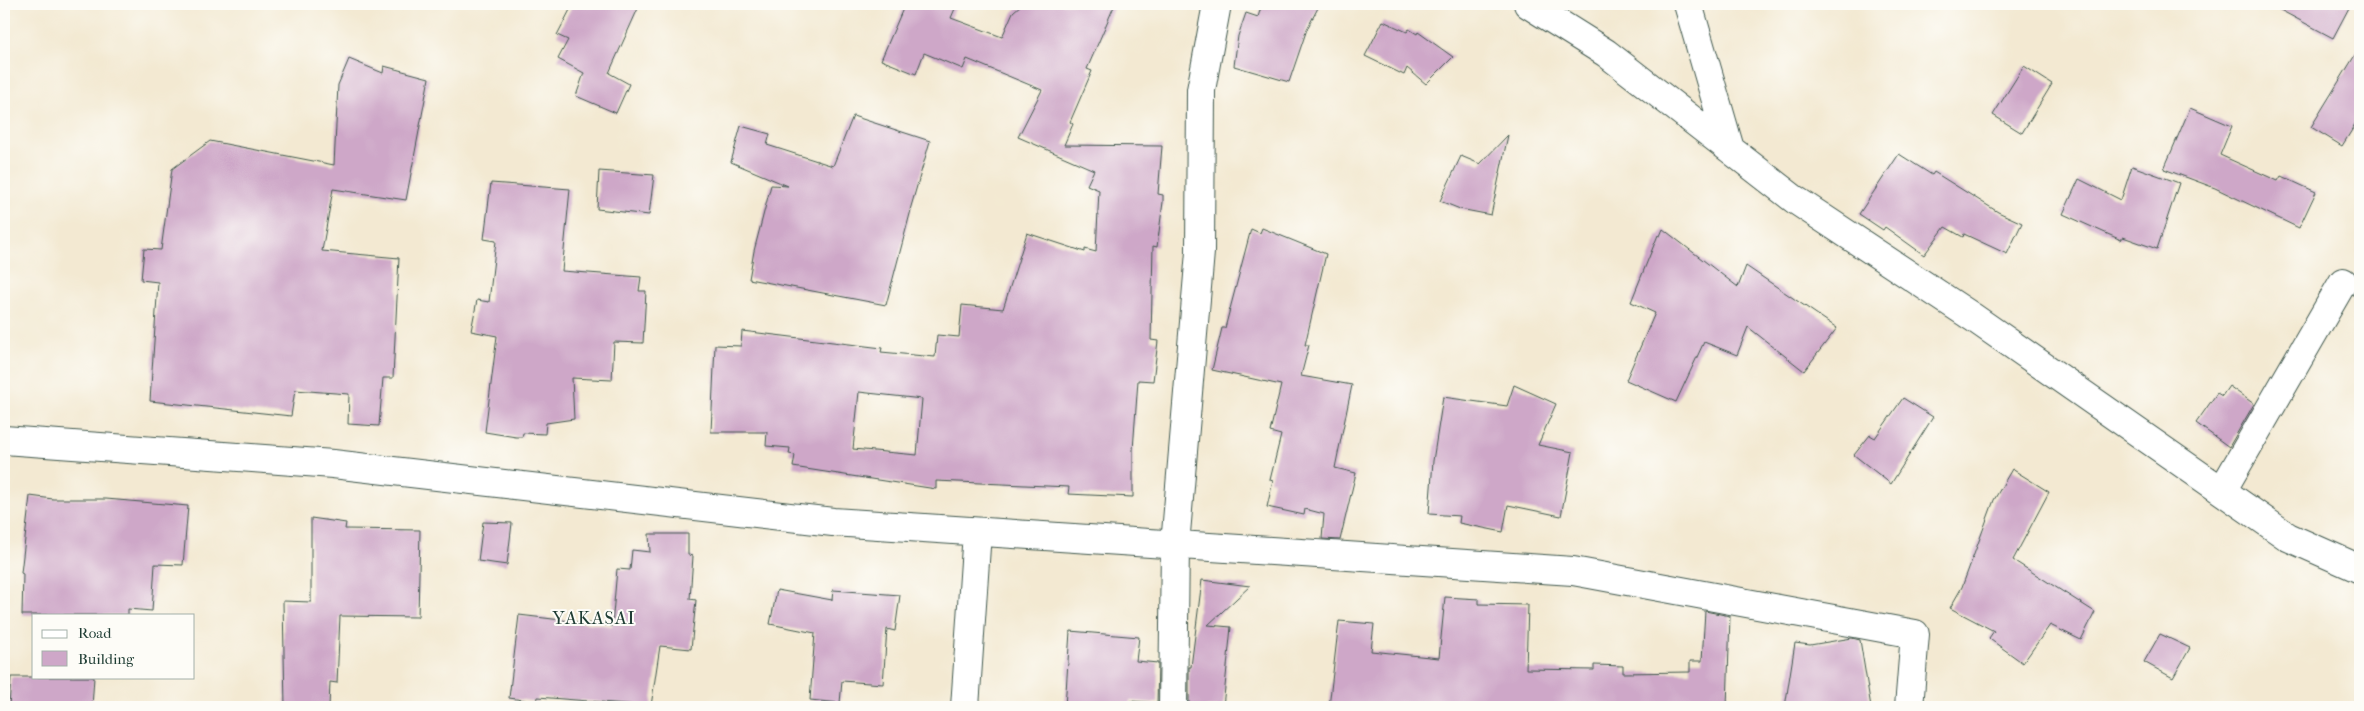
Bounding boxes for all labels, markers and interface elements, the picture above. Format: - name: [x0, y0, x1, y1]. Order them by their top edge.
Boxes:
- district label: YAKASAI: [551, 608, 636, 629]
- legend: [32, 614, 195, 678]
- text: Road: [78, 624, 112, 642]
- text: Building: [78, 650, 135, 668]

